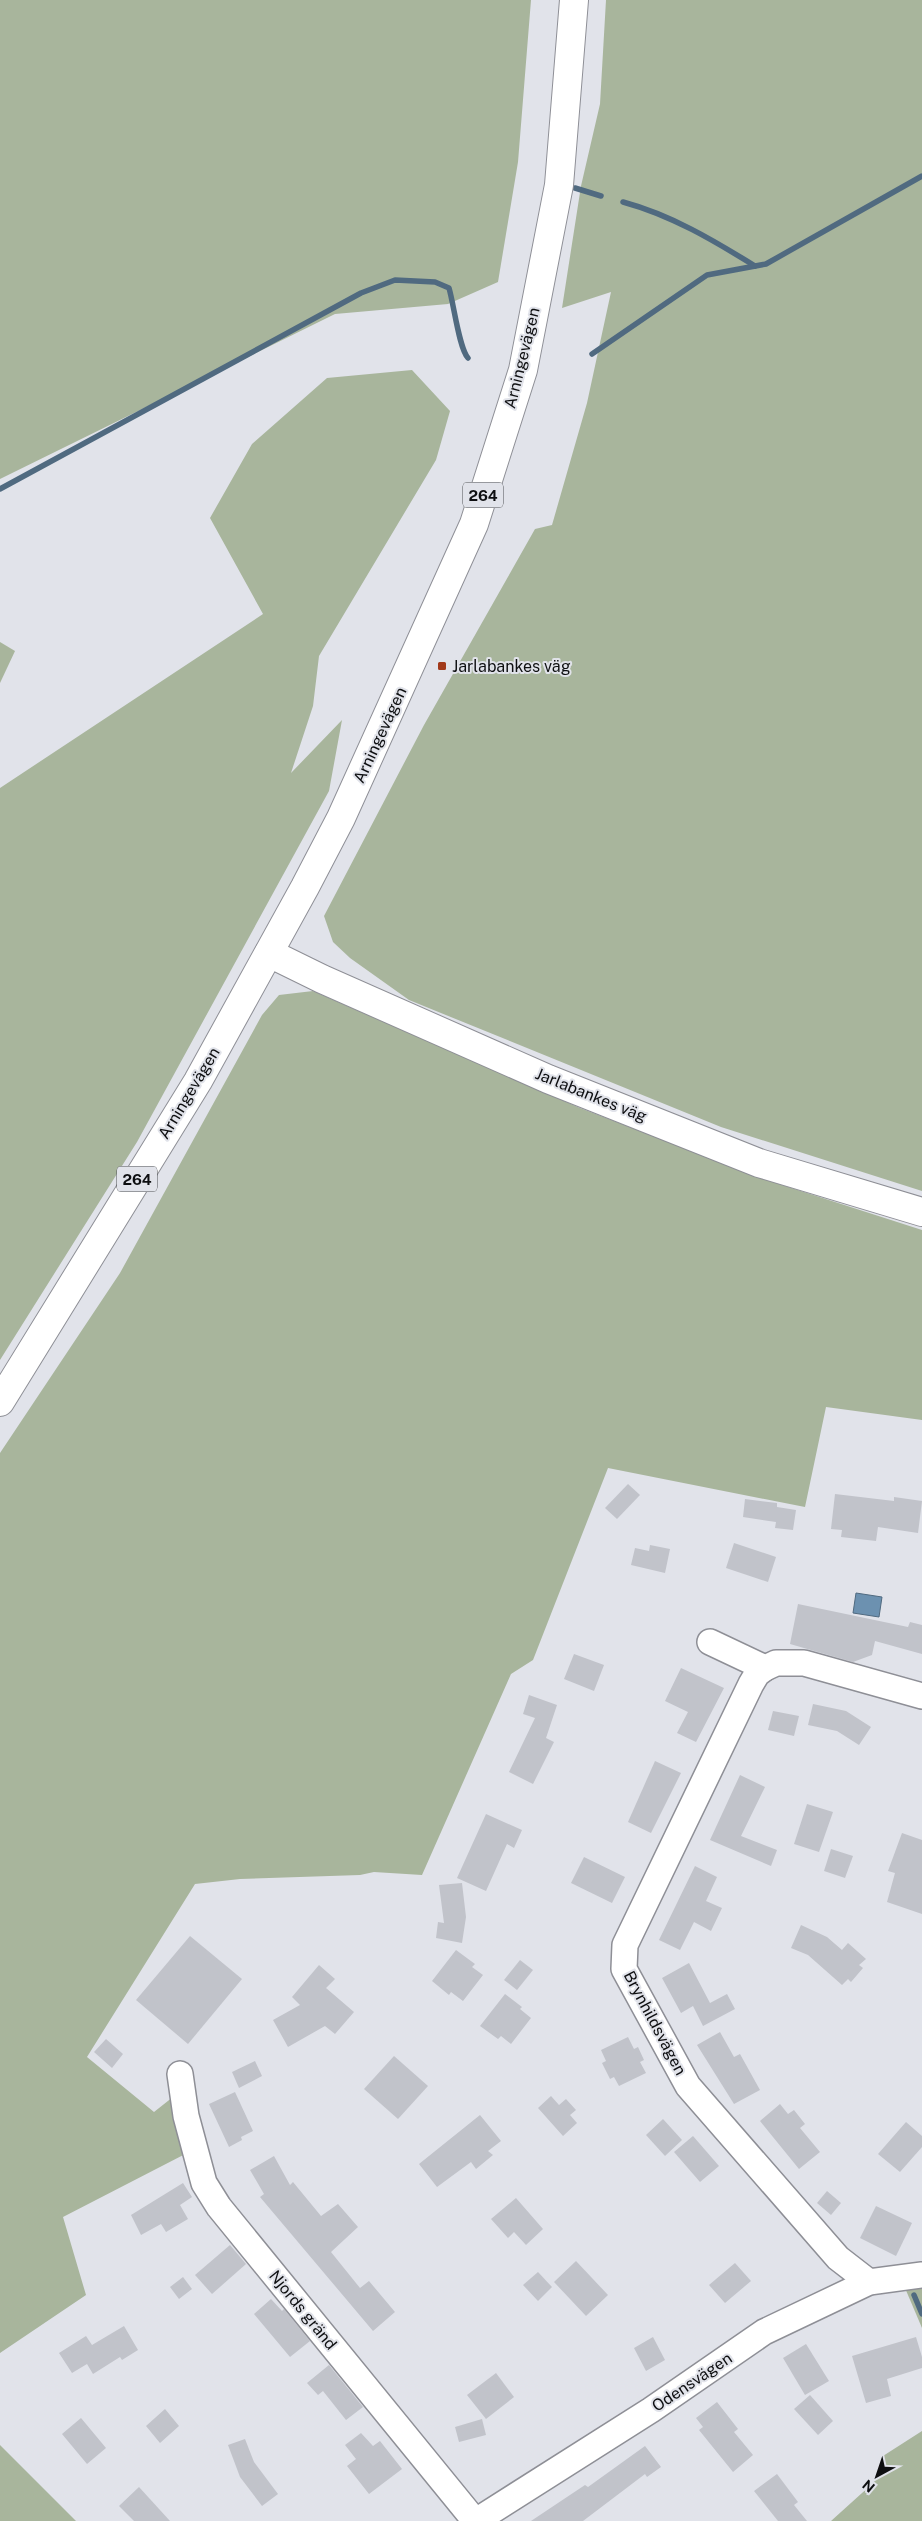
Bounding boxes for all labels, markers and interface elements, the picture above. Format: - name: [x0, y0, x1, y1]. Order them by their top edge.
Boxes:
- street label: Arningevägen: [500, 306, 544, 410]
- road number: 264: [463, 482, 503, 508]
- place label: Jarlabankes väg: [452, 657, 571, 676]
- marker: Jarlabankes väg: [436, 660, 448, 672]
- street label: Arningevägen: [350, 684, 410, 786]
- street label: Arningevägen: [154, 1044, 224, 1142]
- street label: Jarlabankes väg: [532, 1064, 650, 1126]
- road number: 264: [117, 1166, 157, 1192]
- street label: Brynhildsvägen: [620, 1968, 690, 2078]
- street label: Njords gränd: [265, 2267, 341, 2353]
- street label: Odensvägen: [648, 2348, 736, 2416]
- north arrow: [852, 2451, 902, 2501]
- text: N: [859, 2476, 878, 2496]

